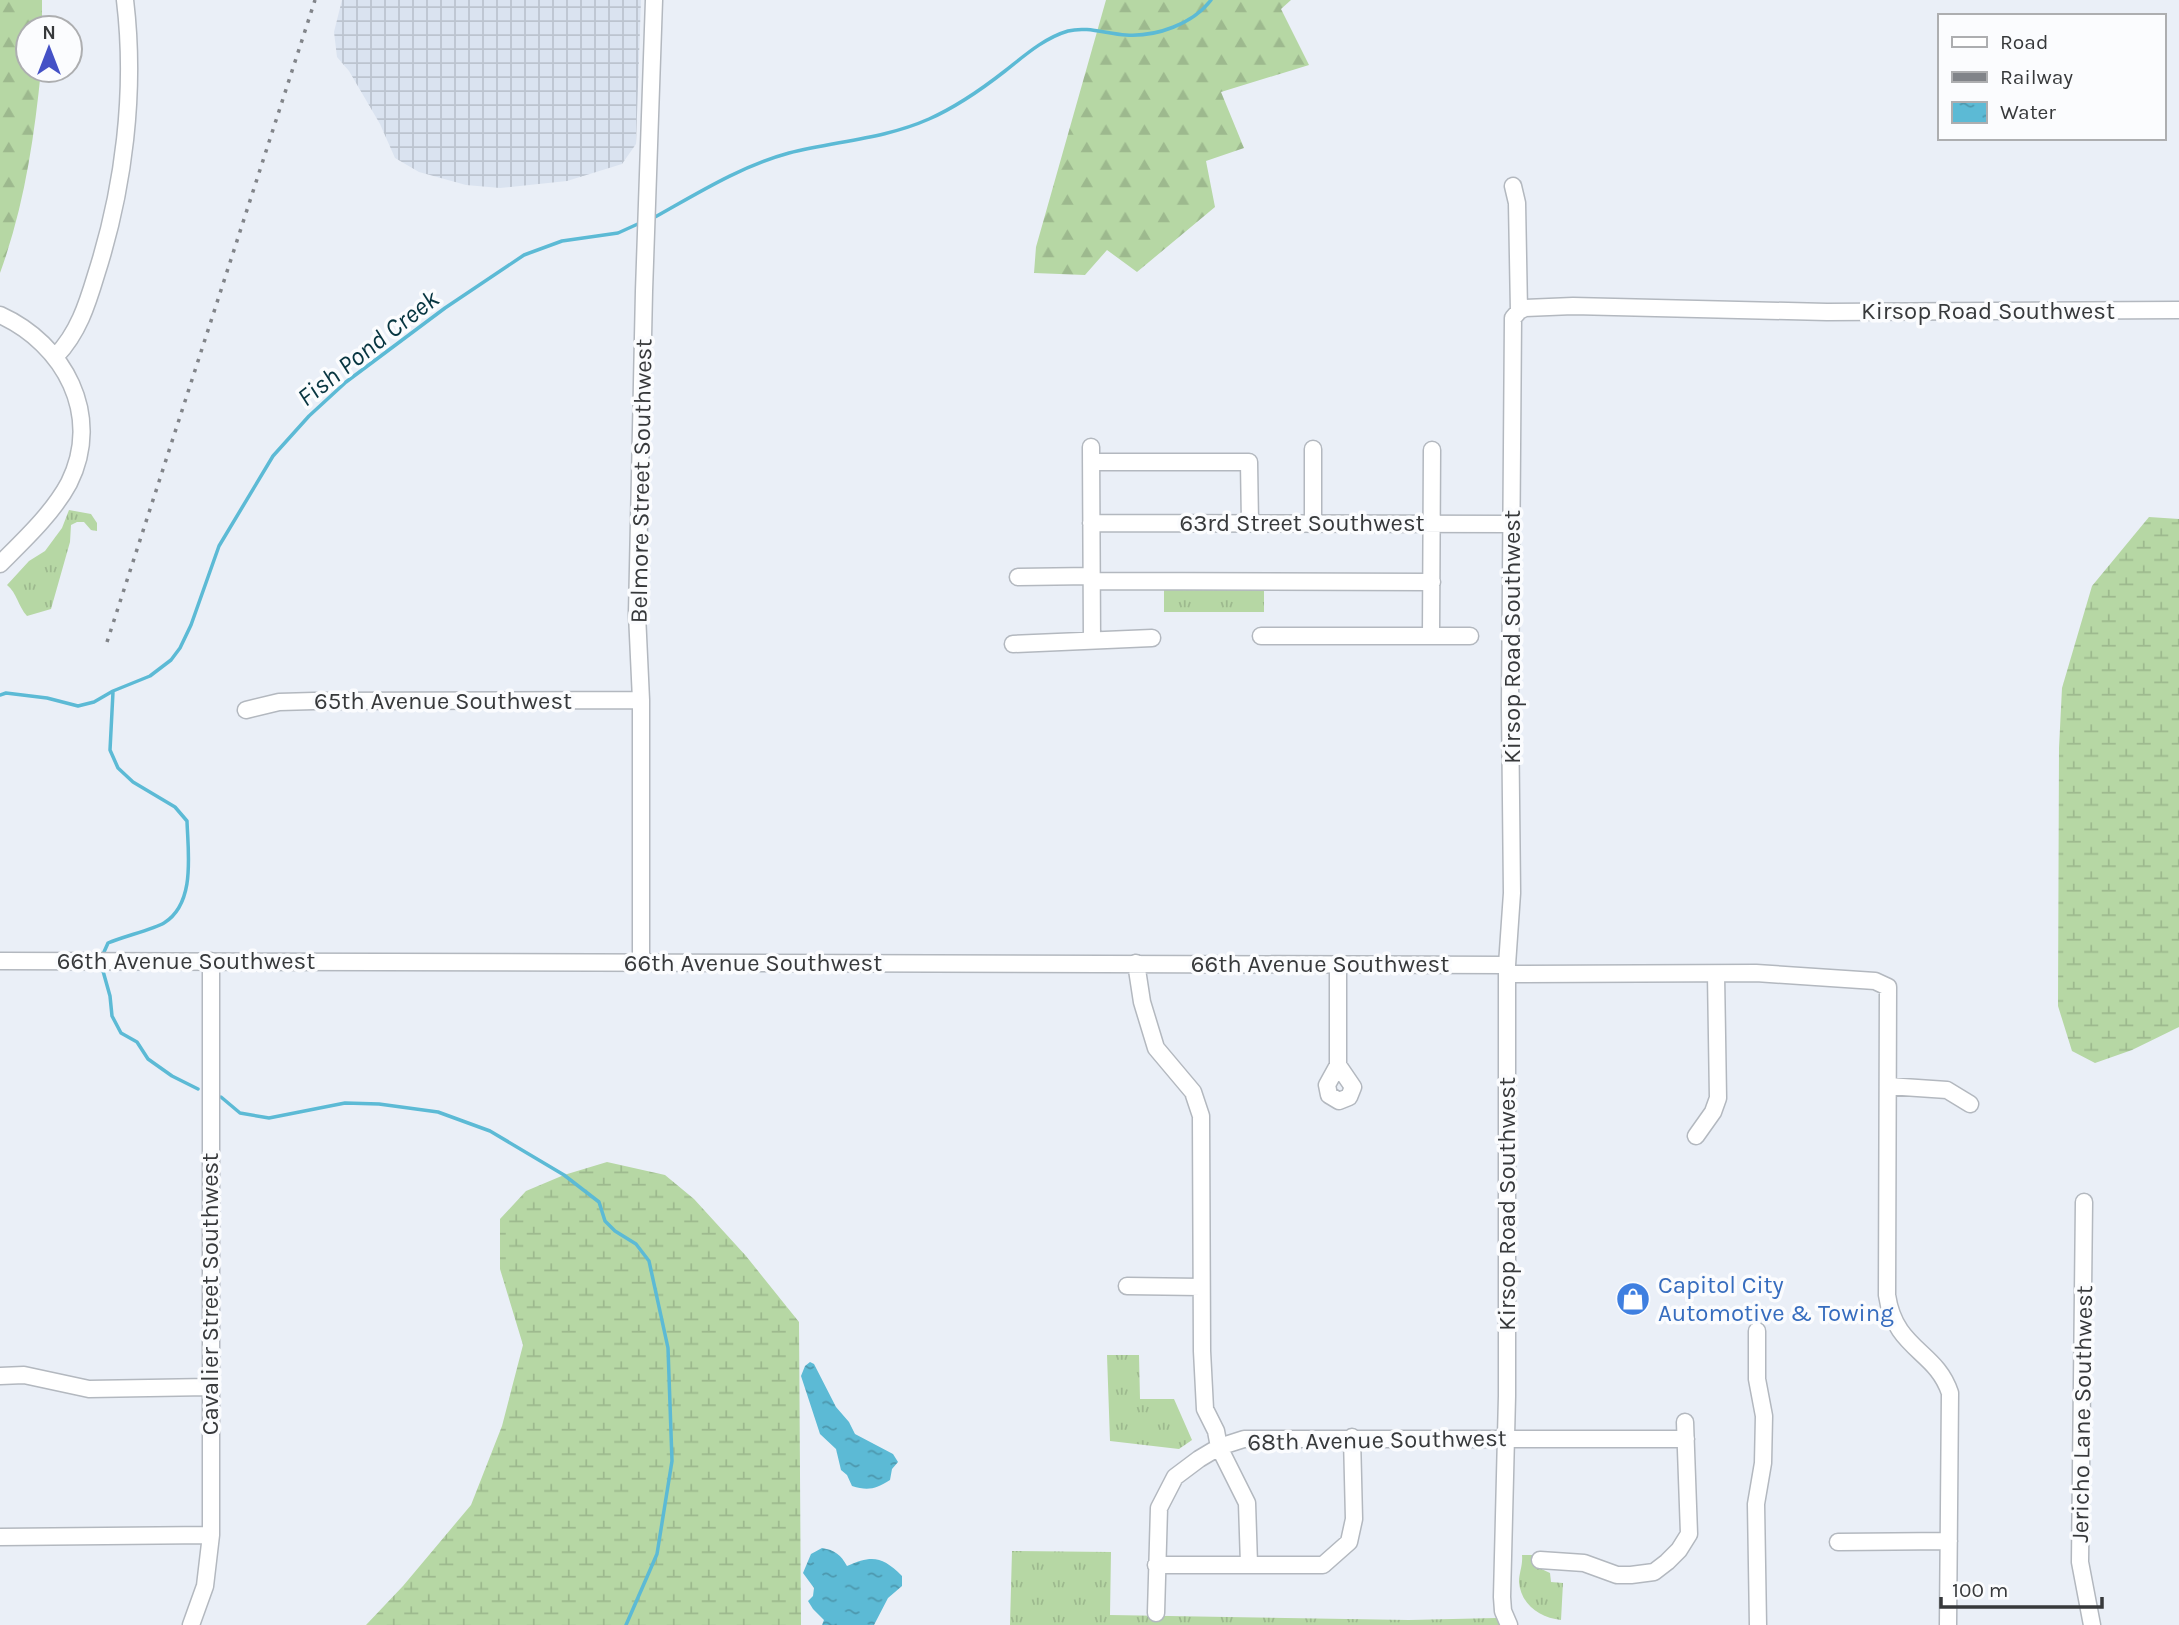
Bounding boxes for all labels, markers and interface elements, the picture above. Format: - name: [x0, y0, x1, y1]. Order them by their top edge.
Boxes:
- north arrow: [14, 14, 84, 84]
- legend: [1938, 14, 2165, 140]
- text: N: [42, 22, 56, 44]
- text: Road: [2000, 30, 2048, 54]
- text: Railway: [2000, 65, 2073, 89]
- text: Water: [2000, 100, 2056, 124]
- water label: Fish Pond Creek: [291, 283, 446, 413]
- street label: Kirsop Road Southwest: [1861, 297, 2115, 325]
- street label: Belmore Street Southwest: [625, 338, 657, 624]
- street label: 63rd Street Southwest: [1179, 509, 1425, 537]
- street label: Kirsop Road Southwest: [1498, 510, 1526, 764]
- street label: 65th Avenue Southwest: [314, 687, 572, 715]
- street label: 66th Avenue Southwest: [57, 947, 315, 975]
- street label: 66th Avenue Southwest: [624, 949, 882, 977]
- street label: 66th Avenue Southwest: [1191, 950, 1449, 978]
- street label: Kirsop Road Southwest: [1493, 1077, 1521, 1331]
- street label: Cavalier Street Southwest: [196, 1153, 224, 1435]
- place label: Capitol City Automotive & Towing: [1658, 1271, 1894, 1327]
- shop icon: Capitol City Automotive & Towing: [1614, 1280, 1652, 1318]
- street label: Jericho Lane Southwest: [2066, 1285, 2098, 1543]
- street label: 68th Avenue Southwest: [1247, 1424, 1507, 1456]
- scale bar: [1941, 1566, 2102, 1610]
- text: 100 m: [1952, 1578, 2009, 1602]

